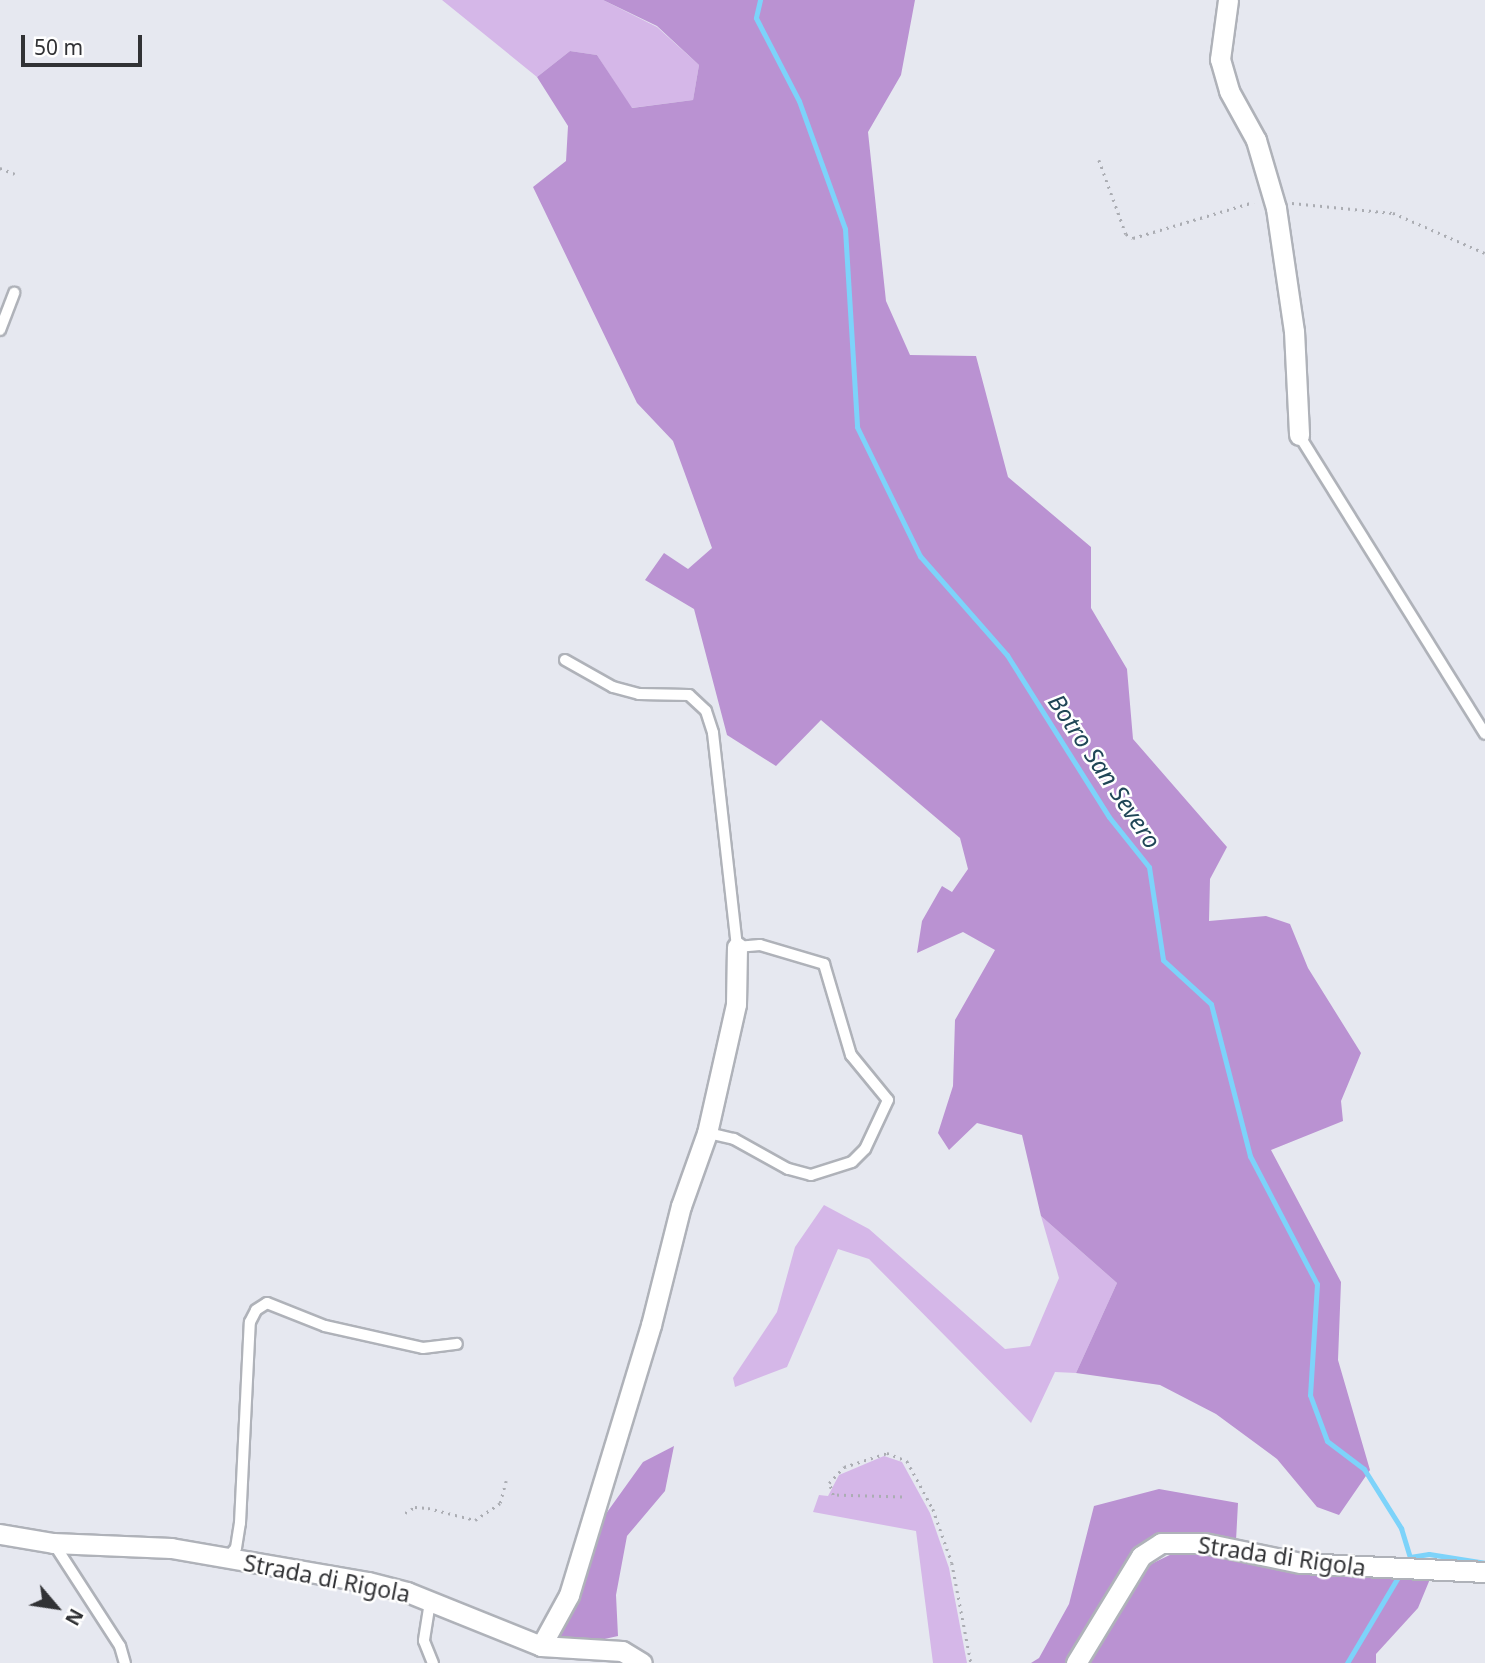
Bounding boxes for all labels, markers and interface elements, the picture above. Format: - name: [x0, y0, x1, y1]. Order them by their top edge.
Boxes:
- scale bar: [24, 21, 145, 65]
- text: 50 m: [34, 33, 83, 61]
- water label: Botro San Severo: [1043, 688, 1167, 854]
- street label: Strada di Rigola: [1196, 1531, 1368, 1581]
- street label: Strada di Rigola: [241, 1548, 413, 1608]
- north arrow: [21, 1572, 91, 1642]
- text: N: [59, 1604, 89, 1630]

